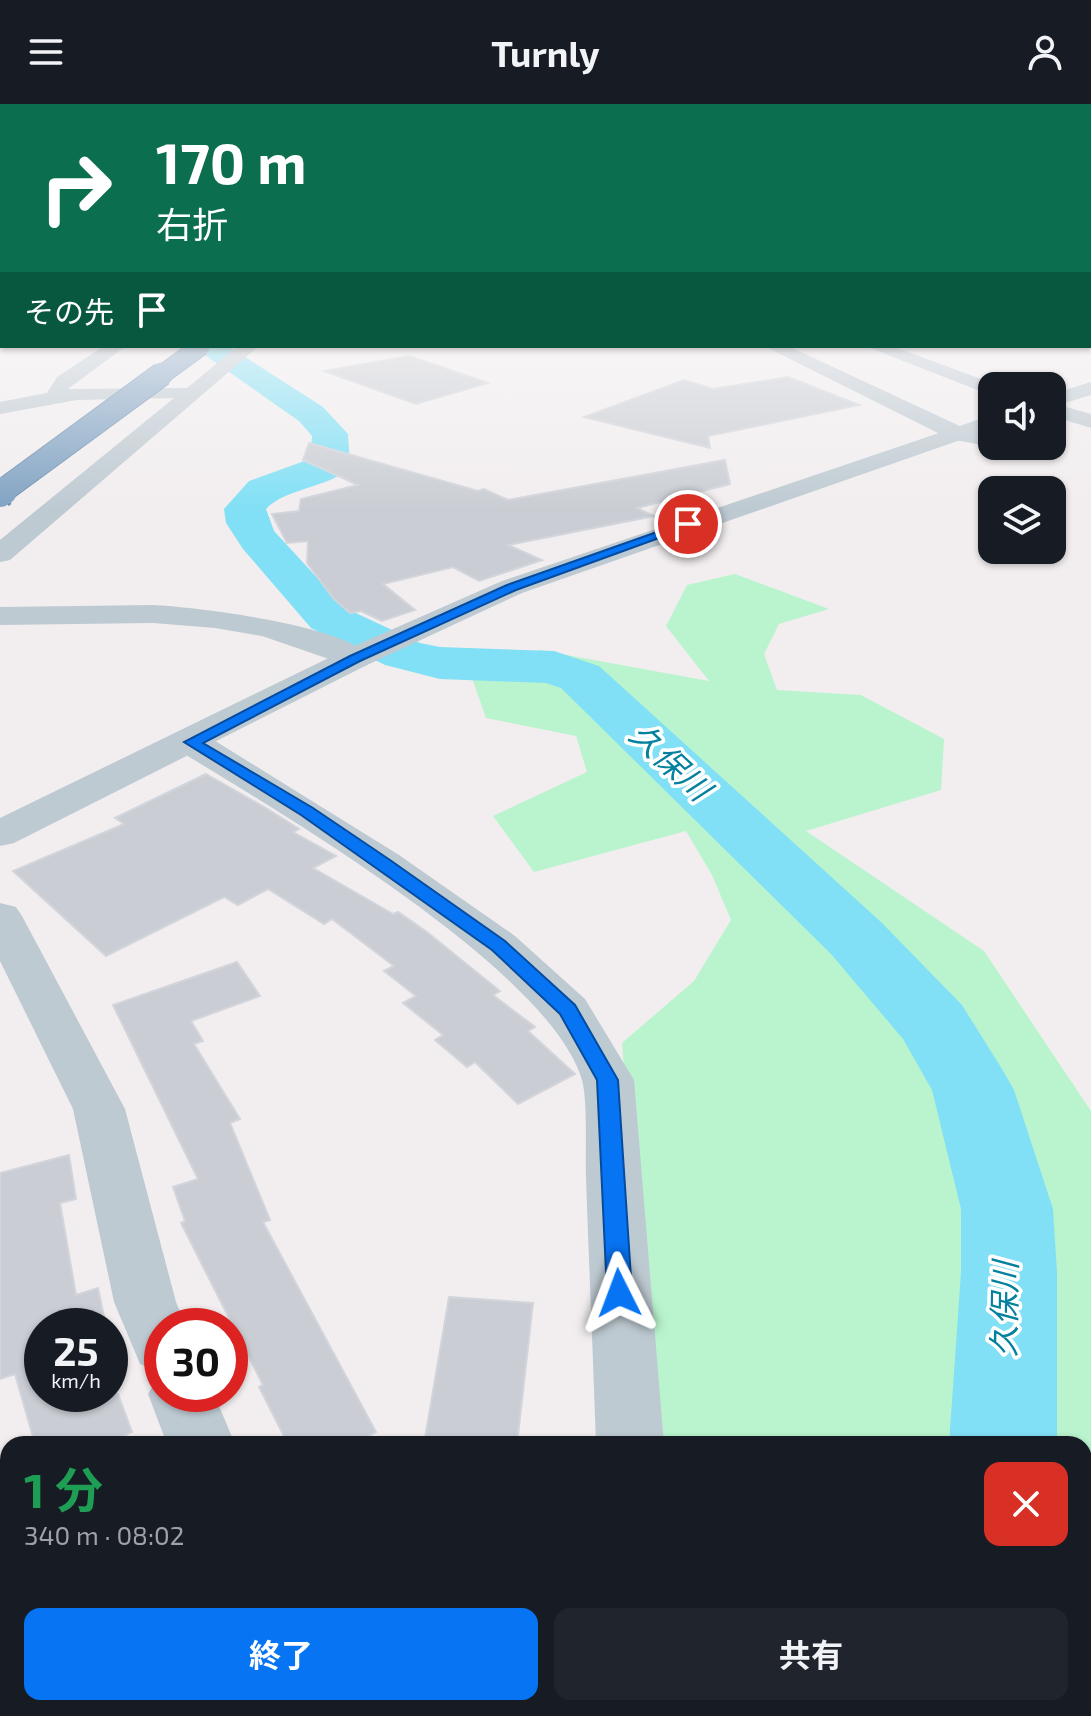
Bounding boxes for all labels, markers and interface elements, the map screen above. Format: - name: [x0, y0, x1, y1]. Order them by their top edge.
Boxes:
- icon: menu: [24, 30, 68, 74]
- icon: person: [1023, 30, 1067, 74]
- text: Turnly: [491, 31, 600, 74]
- text: 170 m: [156, 128, 307, 195]
- icon: right: [24, 136, 128, 240]
- text: 右折: [156, 202, 228, 245]
- icon: arrive: [130, 288, 174, 332]
- text: その先: [24, 293, 114, 329]
- map controls: [978, 372, 1066, 564]
- button: sound: [978, 372, 1066, 460]
- button: layers: [978, 476, 1066, 564]
- pin: [654, 490, 722, 558]
- icon: arrive: [666, 502, 710, 546]
- water label: 久保川: [623, 714, 722, 809]
- position arrow: [577, 1251, 661, 1335]
- water label: 久保川: [983, 1258, 1023, 1357]
- speed limit sign: 30: [144, 1308, 248, 1412]
- text: 25: [53, 1326, 99, 1374]
- text: km/h: [51, 1368, 101, 1392]
- text: 1 分: [24, 1460, 103, 1518]
- button: close: [984, 1462, 1068, 1546]
- text: 340 m · 08:02: [24, 1519, 184, 1550]
- button: 終了: [24, 1608, 538, 1700]
- button: 共有: [554, 1608, 1068, 1700]

